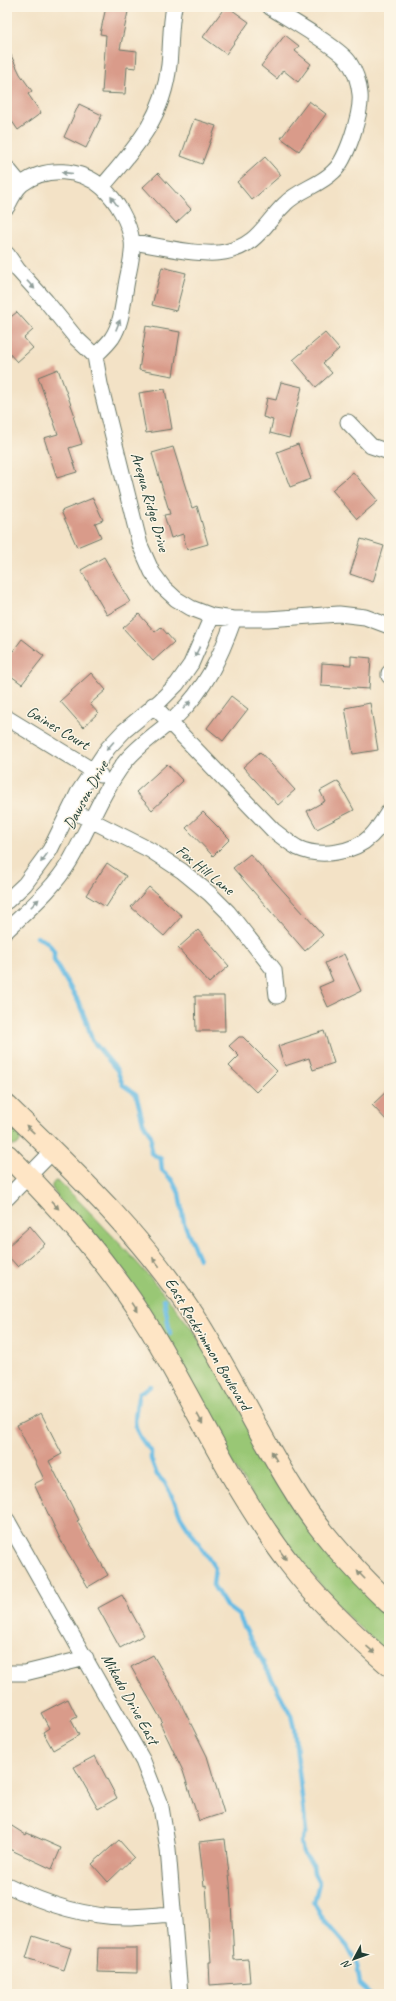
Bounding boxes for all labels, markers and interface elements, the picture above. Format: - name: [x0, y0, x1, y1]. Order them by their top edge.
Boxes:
- one-way arrow: [61, 169, 73, 176]
- one-way arrow: [110, 195, 117, 206]
- one-way arrow: [26, 280, 35, 289]
- one-way arrow: [115, 318, 121, 330]
- street label: Arequa Ridge Drive: [126, 450, 174, 556]
- one-way arrow: [194, 646, 200, 657]
- one-way arrow: [182, 700, 192, 710]
- street label: Gaines Court: [23, 701, 94, 755]
- one-way arrow: [105, 741, 114, 751]
- street label: Dawson Drive: [59, 756, 114, 833]
- street label: Fox Hill Lane: [172, 841, 240, 901]
- one-way arrow: [41, 853, 49, 863]
- one-way arrow: [30, 898, 40, 908]
- one-way arrow: [25, 1124, 35, 1133]
- one-way arrow: [50, 1200, 60, 1210]
- one-way arrow: [151, 1256, 160, 1267]
- street label: East Rockrimmon Boulevard: [160, 1274, 257, 1416]
- one-way arrow: [131, 1302, 139, 1312]
- one-way arrow: [197, 1413, 203, 1425]
- one-way arrow: [270, 1450, 277, 1462]
- one-way arrow: [279, 1549, 287, 1560]
- one-way arrow: [357, 1570, 366, 1580]
- one-way arrow: [366, 1645, 376, 1654]
- street label: Mikado Drive East: [97, 1650, 165, 1750]
- north arrow: [334, 1939, 374, 1979]
- text: N: [338, 1957, 354, 1973]

